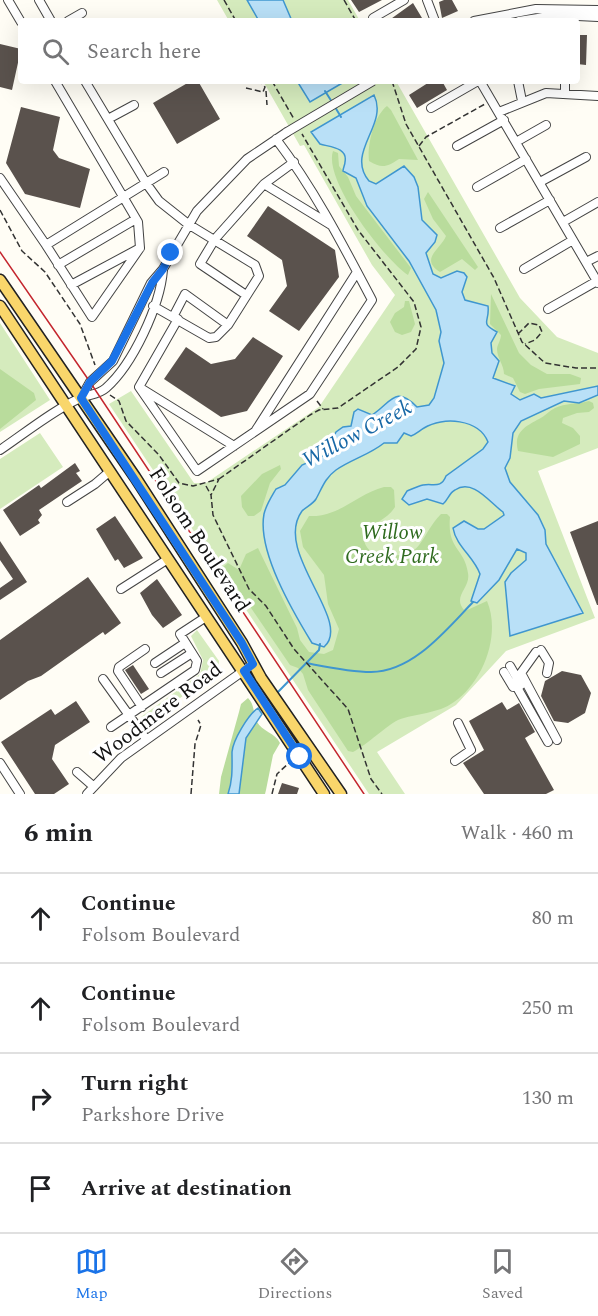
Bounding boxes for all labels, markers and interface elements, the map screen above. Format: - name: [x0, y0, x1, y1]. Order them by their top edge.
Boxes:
- search box: [18, 18, 580, 84]
- icon: search: [39, 35, 72, 68]
- text: Search here: [87, 35, 201, 68]
- route end: [157, 239, 183, 265]
- water label: Willow Creek: [296, 391, 418, 477]
- street label: Folsom Boulevard: [140, 461, 258, 619]
- park label: Willow Creek Park: [345, 517, 439, 573]
- street label: Woodmere Road: [87, 654, 229, 772]
- route start: [286, 743, 312, 769]
- text: 6 min: [24, 813, 93, 853]
- text: Walk · 460 m: [461, 818, 574, 848]
- text: Continue: [81, 887, 176, 920]
- icon: ahead: [24, 902, 57, 935]
- text: 80 m: [532, 903, 574, 933]
- text: Folsom Boulevard: [81, 920, 240, 950]
- text: Continue: [81, 977, 176, 1010]
- icon: ahead: [24, 992, 57, 1025]
- text: 250 m: [522, 993, 574, 1023]
- text: Folsom Boulevard: [81, 1010, 240, 1040]
- text: Turn right: [81, 1067, 188, 1100]
- icon: right: [24, 1082, 57, 1115]
- text: 130 m: [522, 1083, 574, 1113]
- text: Parkshore Drive: [81, 1100, 225, 1130]
- icon: arrive: [24, 1172, 57, 1205]
- text: Arrive at destination: [81, 1172, 292, 1205]
- tab: Map: [75, 1245, 108, 1305]
- tab: Directions: [258, 1245, 332, 1305]
- tab: Saved: [482, 1245, 523, 1305]

